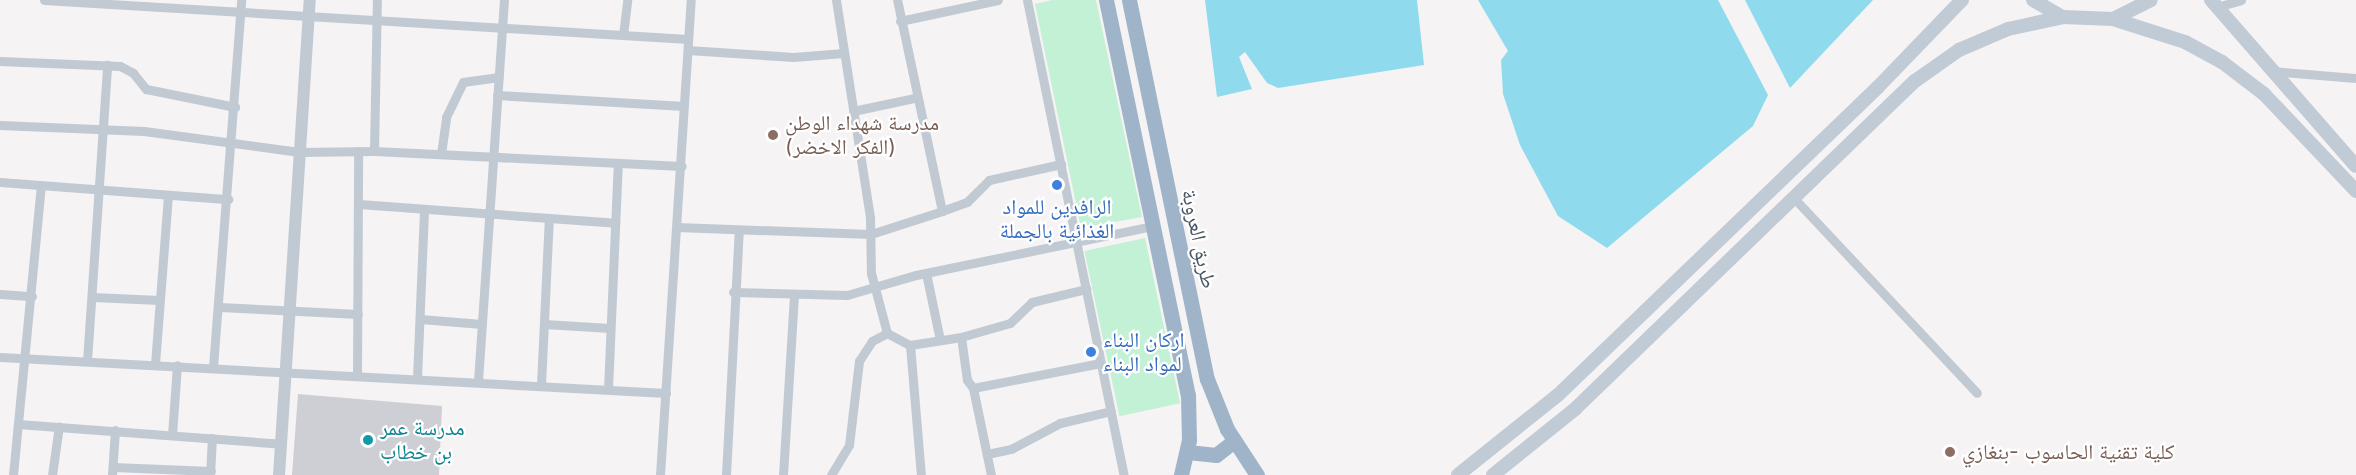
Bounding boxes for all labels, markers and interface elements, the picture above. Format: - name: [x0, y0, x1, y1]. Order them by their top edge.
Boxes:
- place label: مدرسة شهداء الوطن (الفكر الاخضر): [785, 110, 939, 160]
- marker: مدرسة شهداء الوطن (الفكر الاخضر): [766, 128, 780, 142]
- marker: الرافدين للمواد الغذائية بالجملة: [1050, 178, 1064, 192]
- street label: طريق العروبة: [1176, 187, 1222, 291]
- place label: الرافدين للمواد الغذائية بالجملة: [1000, 194, 1114, 244]
- place label: اركان البناء لمواد البناء: [1103, 327, 1185, 377]
- marker: اركان البناء لمواد البناء: [1084, 345, 1098, 359]
- place label: مدرسة عمر بن خطاب: [380, 415, 465, 465]
- marker: مدرسة عمر بن خطاب: [361, 433, 375, 447]
- place label: كلية تقنية الحاسوب -بنغازي: [1962, 439, 2174, 465]
- marker: كلية تقنية الحاسوب -بنغازي: [1943, 445, 1957, 459]

